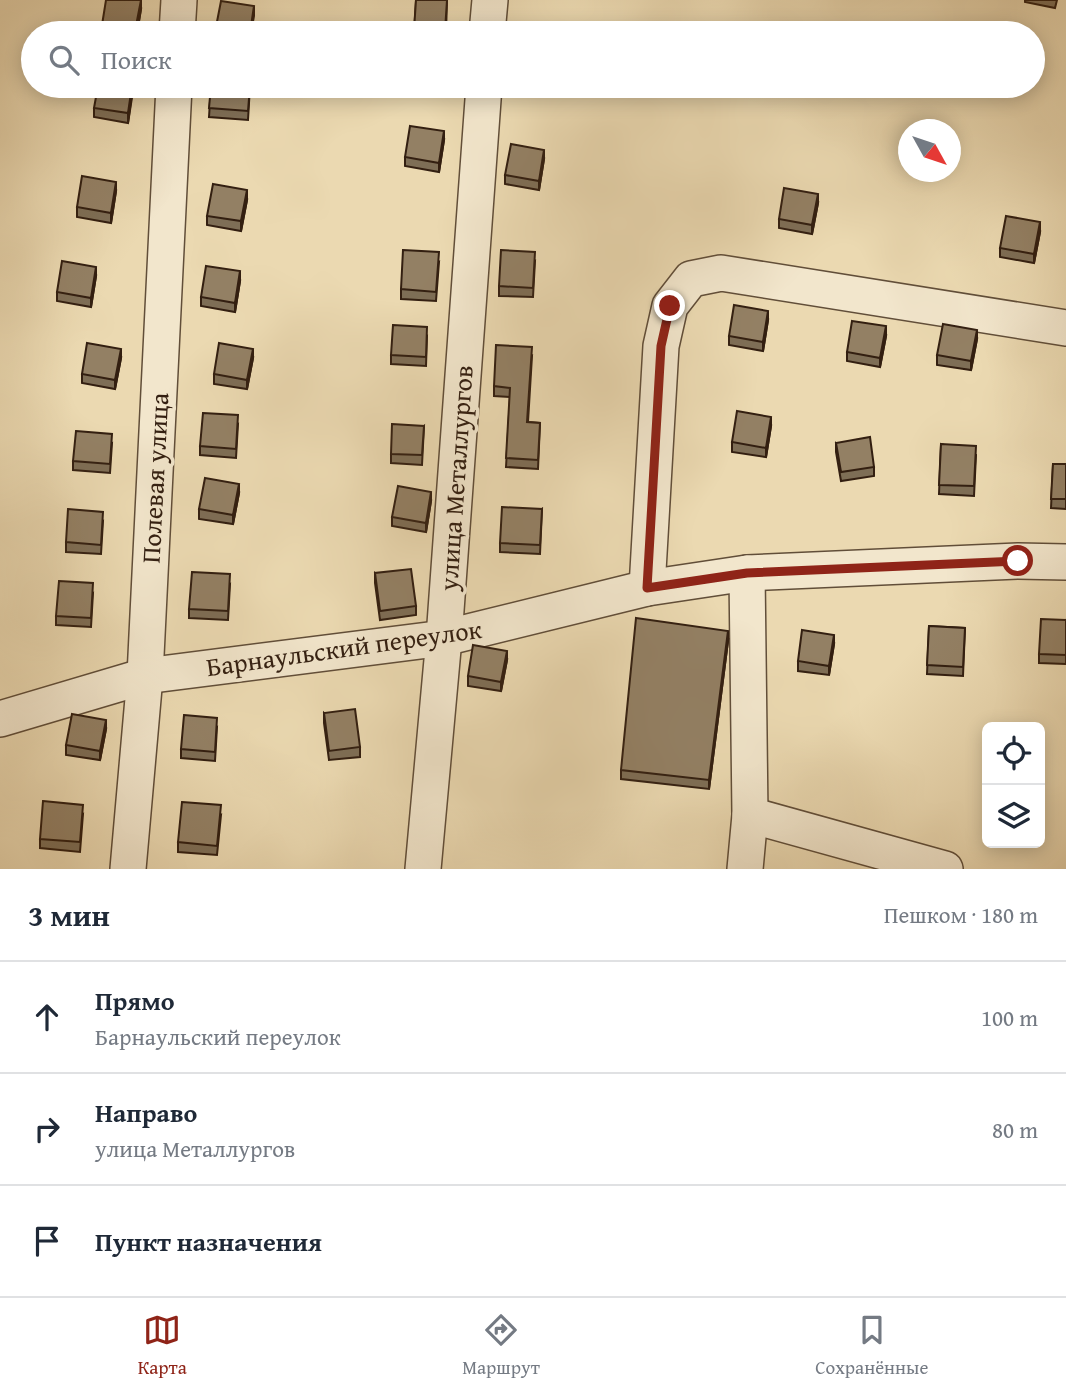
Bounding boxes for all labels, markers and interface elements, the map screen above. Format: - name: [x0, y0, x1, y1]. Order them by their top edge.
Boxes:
- search box: [21, 21, 1045, 98]
- text: Поиск: [101, 40, 172, 79]
- icon: search: [45, 41, 83, 79]
- north arrow: [898, 119, 961, 182]
- route end: [654, 290, 685, 321]
- street label: улица Металлургов: [428, 364, 483, 593]
- street label: Полевая улица: [131, 391, 178, 564]
- route start: [1002, 545, 1033, 576]
- street label: Барнаульский переулок: [204, 609, 485, 686]
- map controls: [982, 722, 1045, 848]
- button: locate: [982, 722, 1045, 785]
- button: layers: [982, 785, 1045, 848]
- text: 3 мин: [28, 893, 110, 937]
- text: Пешком · 180 m: [884, 898, 1038, 931]
- text: Прямо: [95, 981, 175, 1020]
- icon: ahead: [28, 998, 66, 1036]
- text: 100 m: [981, 1001, 1038, 1034]
- text: Барнаульский переулок: [95, 1020, 341, 1053]
- text: Направо: [95, 1093, 197, 1132]
- icon: right: [28, 1110, 66, 1148]
- text: 80 m: [992, 1113, 1038, 1146]
- text: улица Металлургов: [95, 1132, 295, 1165]
- icon: arrive: [28, 1222, 66, 1260]
- text: Пункт назначения: [95, 1222, 322, 1261]
- tab: Карта: [138, 1311, 187, 1381]
- tab: Маршрут: [462, 1311, 540, 1381]
- tab: Сохранённые: [815, 1311, 928, 1381]

